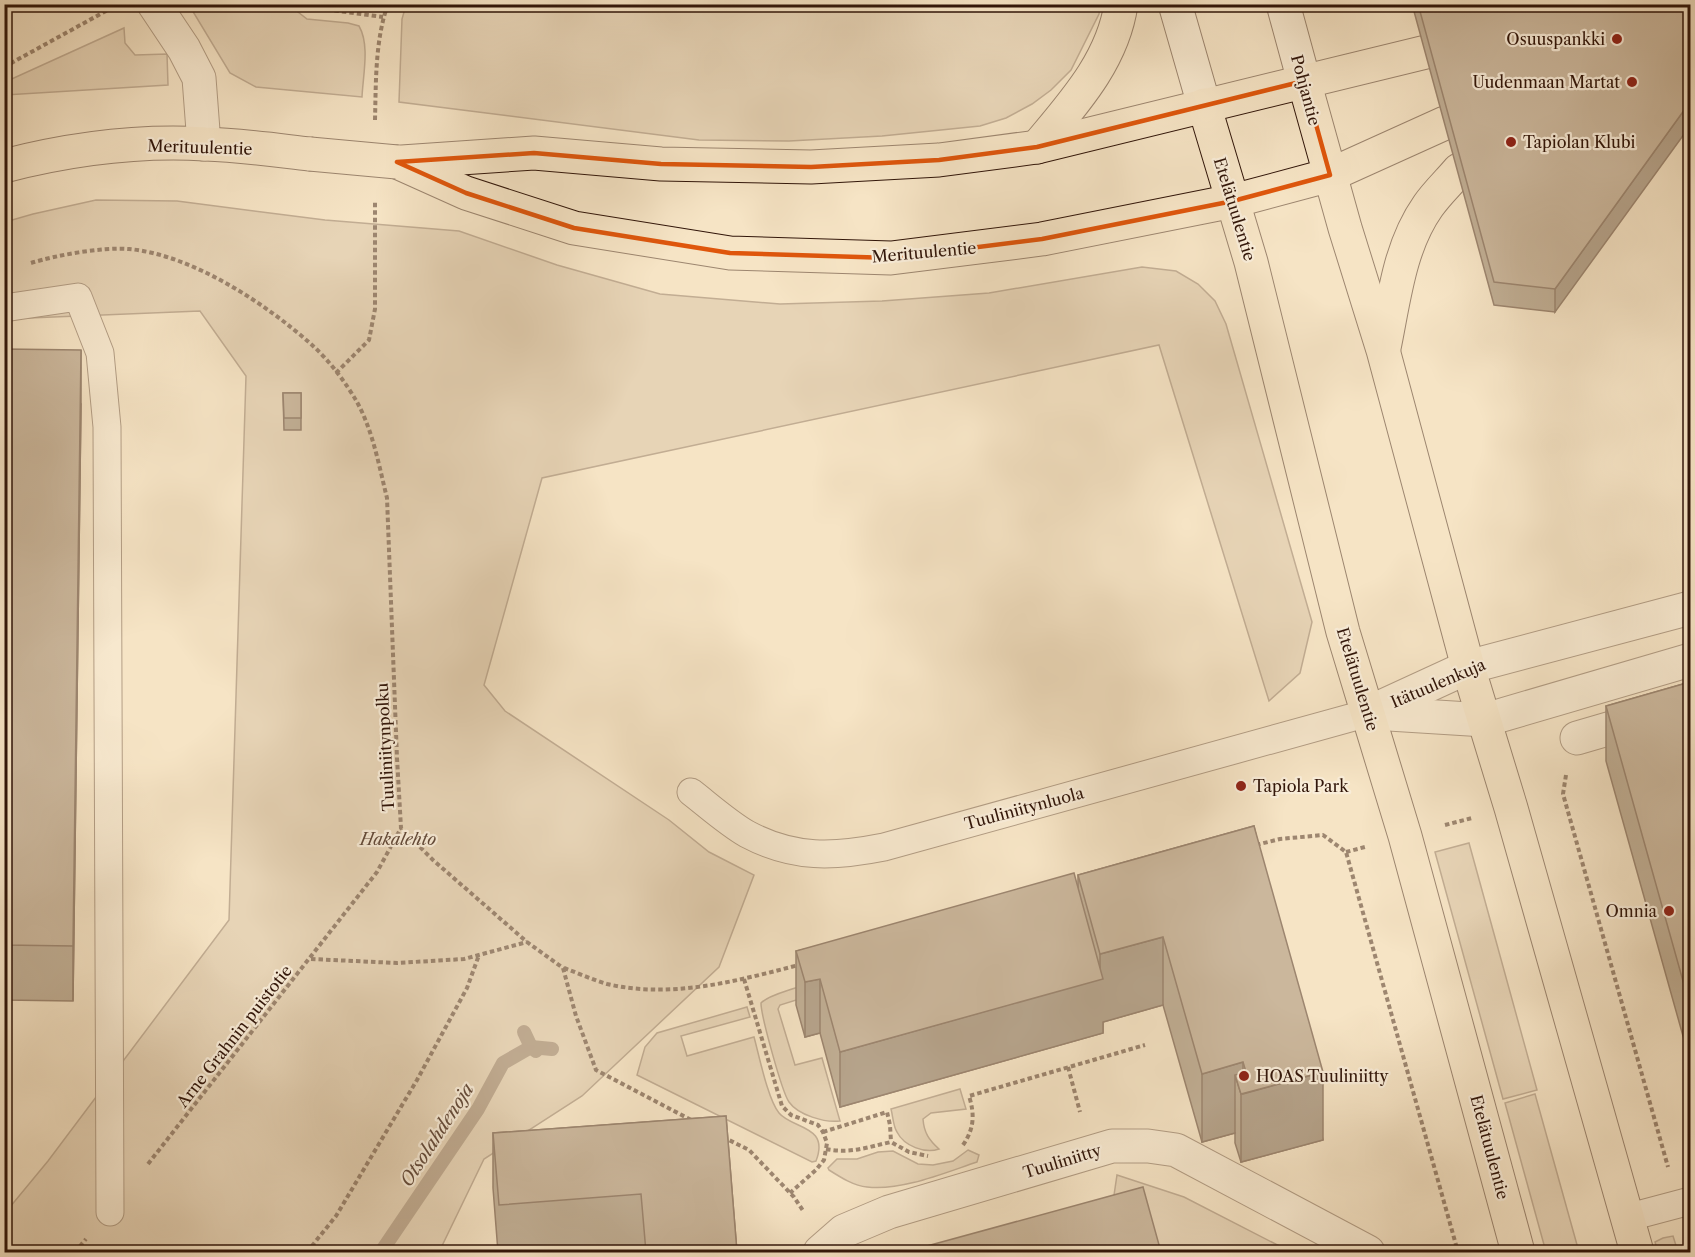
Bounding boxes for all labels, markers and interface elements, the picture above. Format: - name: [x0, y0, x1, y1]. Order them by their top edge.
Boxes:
- place label: Osuuspankki: [1506, 29, 1605, 49]
- marker: Osuuspankki: [1610, 32, 1624, 46]
- street label: Pohjantie: [1287, 52, 1325, 128]
- place label: Uudenmaan Martat: [1472, 72, 1620, 92]
- marker: Uudenmaan Martat: [1625, 75, 1639, 89]
- place label: Tapiolan Klubi: [1523, 132, 1636, 152]
- street label: Merituulentie: [147, 135, 253, 159]
- marker: Tapiolan Klubi: [1504, 135, 1518, 149]
- street label: Etelätuulentie: [1210, 155, 1260, 263]
- street label: Merituulentie: [871, 237, 977, 267]
- street label: Etelätuulentie: [1333, 625, 1383, 733]
- street label: Itätuulenkuja: [1388, 654, 1489, 712]
- street label: Tuuliniitynpolku: [372, 682, 398, 812]
- place label: Tapiola Park: [1253, 776, 1349, 796]
- marker: Tapiola Park: [1234, 779, 1248, 793]
- street label: Tuuliniitynluola: [962, 782, 1086, 834]
- park label: Hakalehto: [358, 829, 436, 849]
- place label: Omnia: [1605, 901, 1658, 921]
- marker: Omnia: [1662, 904, 1676, 918]
- street label: Arne Grahnin puistotie: [172, 961, 296, 1112]
- place label: HOAS Tuuliniitty: [1256, 1066, 1389, 1086]
- marker: HOAS Tuuliniitty: [1237, 1069, 1251, 1083]
- water label: Otsolahdenoja: [396, 1079, 479, 1191]
- street label: Etelätuulentie: [1466, 1093, 1514, 1202]
- street label: Tuuliniitty: [1020, 1139, 1105, 1182]

